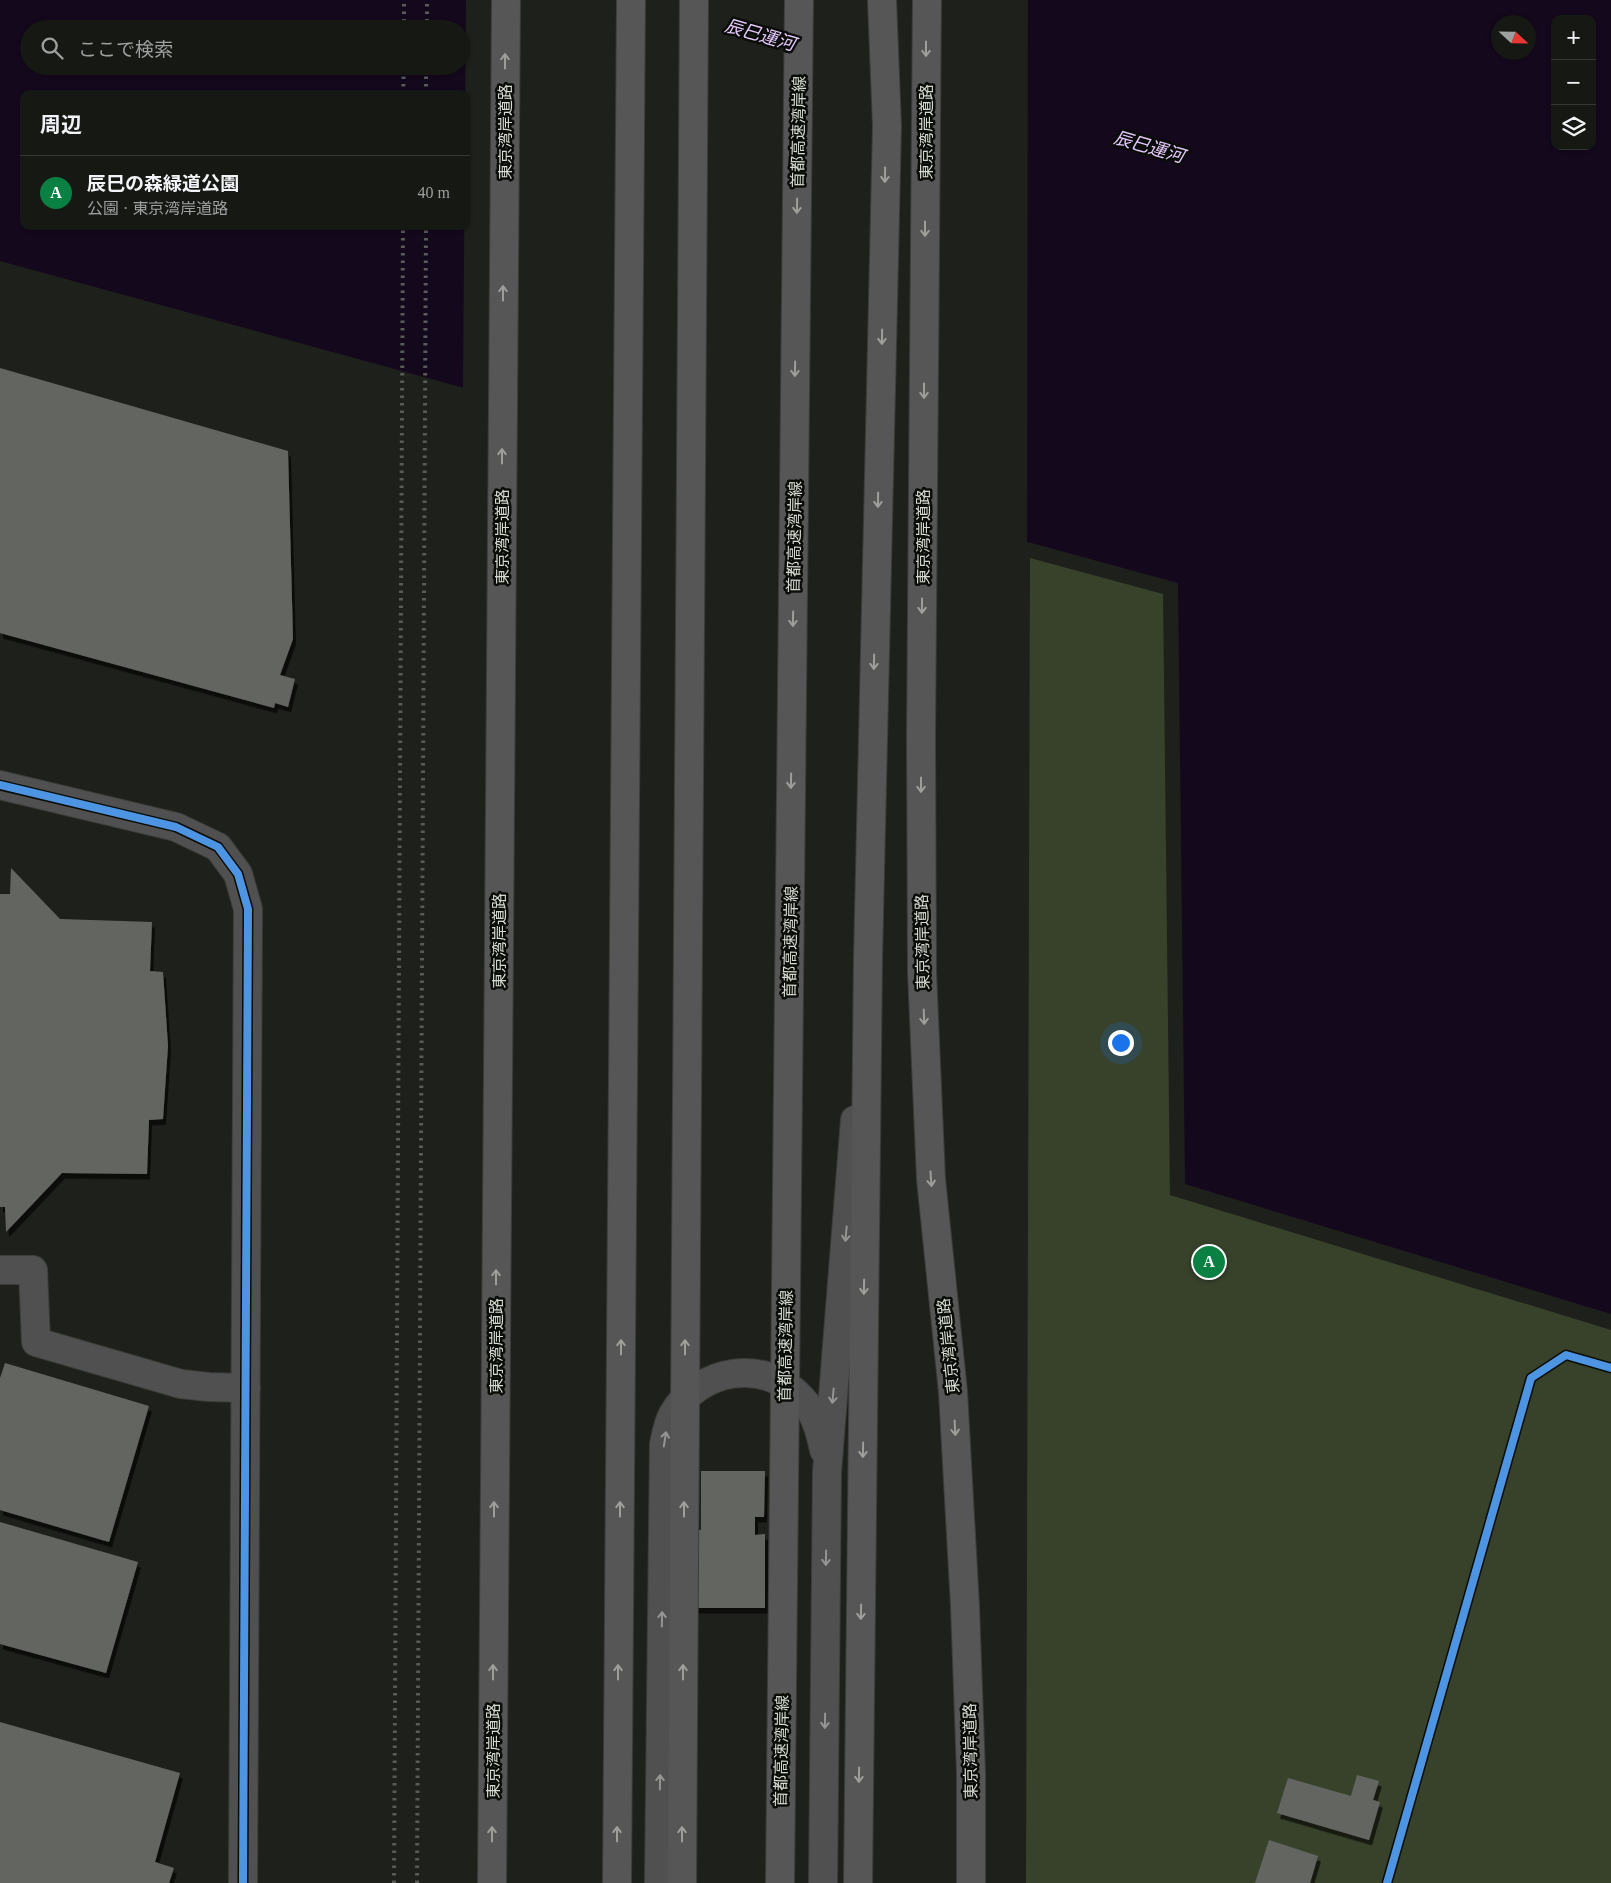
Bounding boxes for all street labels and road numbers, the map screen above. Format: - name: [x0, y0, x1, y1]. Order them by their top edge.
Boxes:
- street label: 首都高速湾岸線: [789, 76, 808, 188]
- street label: 東京湾岸道路: [497, 84, 514, 180]
- street label: 東京湾岸道路: [918, 84, 935, 180]
- street label: 首都高速湾岸線: [785, 481, 804, 593]
- street label: 東京湾岸道路: [494, 489, 511, 585]
- street label: 東京湾岸道路: [915, 489, 932, 585]
- street label: 首都高速湾岸線: [781, 886, 800, 998]
- street label: 東京湾岸道路: [491, 893, 508, 989]
- street label: 東京湾岸道路: [913, 894, 932, 990]
- street label: 首都高速湾岸線: [776, 1290, 795, 1402]
- street label: 東京湾岸道路: [935, 1297, 962, 1395]
- street label: 東京湾岸道路: [488, 1298, 505, 1394]
- street label: 首都高速湾岸線: [772, 1695, 791, 1807]
- street label: 東京湾岸道路: [485, 1703, 502, 1799]
- street label: 東京湾岸道路: [961, 1703, 980, 1799]

